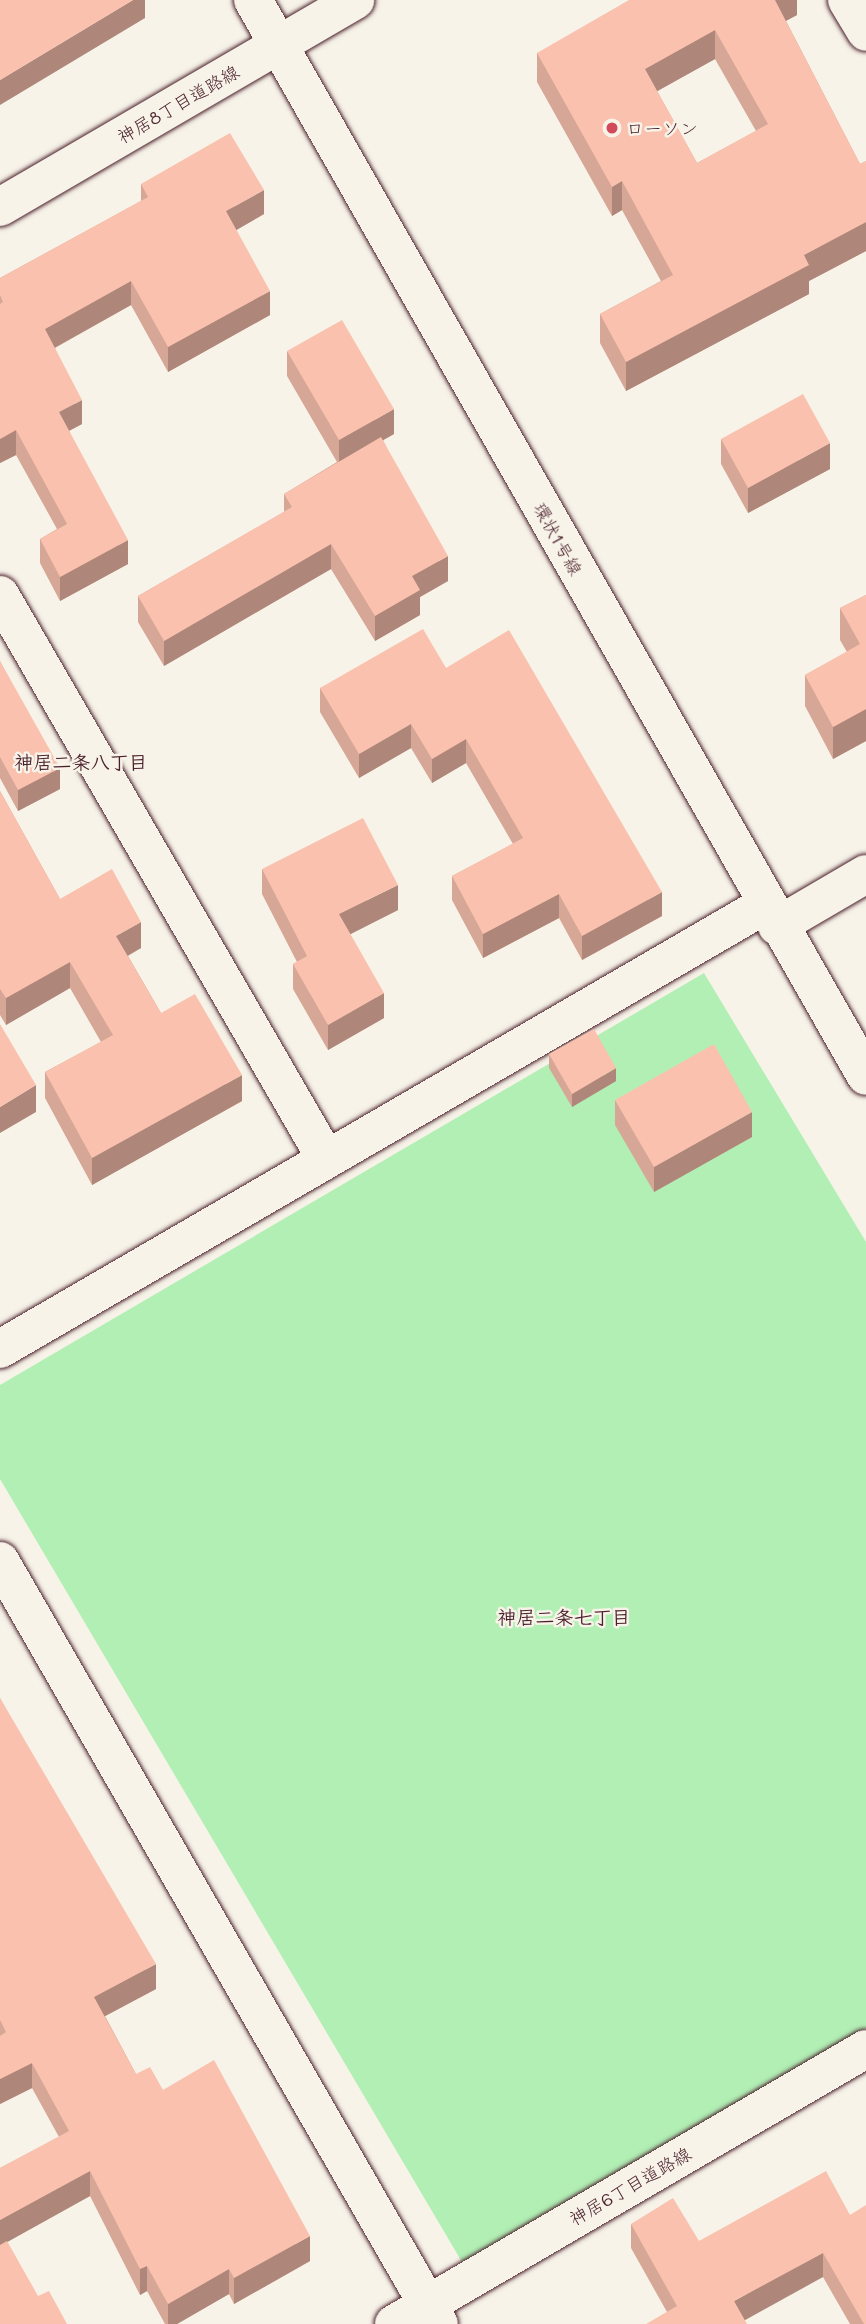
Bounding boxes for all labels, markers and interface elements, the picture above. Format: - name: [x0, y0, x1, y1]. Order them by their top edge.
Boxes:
- street label: 神居8丁目道路線: [113, 60, 243, 148]
- place label: ローソン: [626, 117, 698, 139]
- marker: ローソン: [604, 120, 620, 136]
- street label: 環状1号線: [529, 499, 587, 579]
- district label: 神居二条八丁目: [15, 751, 147, 773]
- district label: 神居二条七丁目: [498, 1606, 630, 1628]
- street label: 神居6丁目道路線: [565, 2142, 695, 2230]

